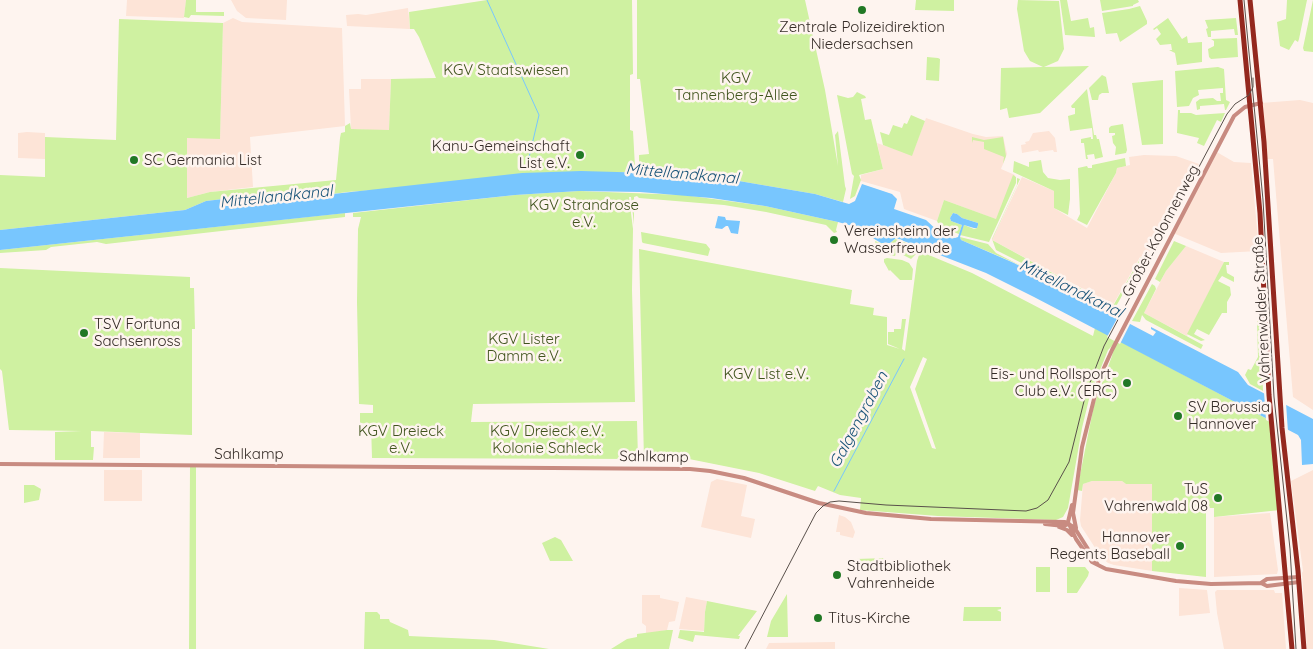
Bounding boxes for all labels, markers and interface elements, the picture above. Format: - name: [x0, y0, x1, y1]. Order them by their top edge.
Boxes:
- marker: Zentrale Polizeidirektion Niedersachsen: [856, 4, 868, 16]
- place label: Zentrale Polizeidirektion Niedersachsen: [779, 18, 945, 53]
- park label: KGV Staatswiesen: [443, 61, 569, 79]
- park label: KGV Tannenberg-Allee: [675, 69, 797, 104]
- place label: Kanu-Gemeinschaft List e.V.: [432, 137, 570, 172]
- marker: Kanu-Gemeinschaft List e.V.: [574, 149, 586, 161]
- place label: SC Germania List: [144, 151, 262, 169]
- marker: SC Germania List: [128, 154, 140, 166]
- water label: Mittellandkanal: [625, 160, 739, 188]
- street label: Großer Kolonnenweg: [1119, 162, 1203, 300]
- water label: Mittellandkanal: [219, 182, 333, 212]
- park label: KGV Strandrose e.V.: [529, 196, 639, 231]
- place label: Vereinsheim der Wasserfreunde: [844, 222, 956, 257]
- marker: Vereinsheim der Wasserfreunde: [828, 234, 840, 246]
- street label: Vahrenwalder Straße: [1249, 236, 1275, 384]
- water label: Mittellandkanal: [1016, 256, 1126, 322]
- place label: TSV Fortuna Sachsenross: [94, 315, 181, 350]
- marker: TSV Fortuna Sachsenross: [78, 327, 90, 339]
- park label: KGV Lister Damm e.V.: [486, 330, 562, 365]
- park label: KGV List e.V.: [723, 365, 809, 383]
- place label: Eis- und Rollsport- Club e.V. (ERC): [990, 365, 1117, 400]
- water label: Galgengraben: [826, 369, 892, 471]
- marker: Eis- und Rollsport- Club e.V. (ERC): [1121, 377, 1133, 389]
- place label: SV Borussia Hannover: [1188, 398, 1270, 433]
- marker: SV Borussia Hannover: [1172, 410, 1184, 422]
- park label: KGV Dreieck e.V.: [358, 422, 444, 457]
- park label: KGV Dreieck e.V. Kolonie Sahleck: [490, 422, 604, 457]
- street label: Sahlkamp: [214, 445, 284, 463]
- street label: Sahlkamp: [619, 447, 689, 467]
- place label: TuS Vahrenwald 08: [1104, 480, 1208, 515]
- marker: TuS Vahrenwald 08: [1212, 492, 1224, 504]
- place label: Hannover Regents Baseball: [1049, 528, 1170, 563]
- marker: Hannover Regents Baseball: [1174, 540, 1186, 552]
- place label: Stadtbibliothek Vahrenheide: [847, 557, 951, 592]
- marker: Stadtbibliothek Vahrenheide: [831, 569, 843, 581]
- place label: Titus-Kirche: [828, 609, 910, 627]
- marker: Titus-Kirche: [812, 612, 824, 624]

